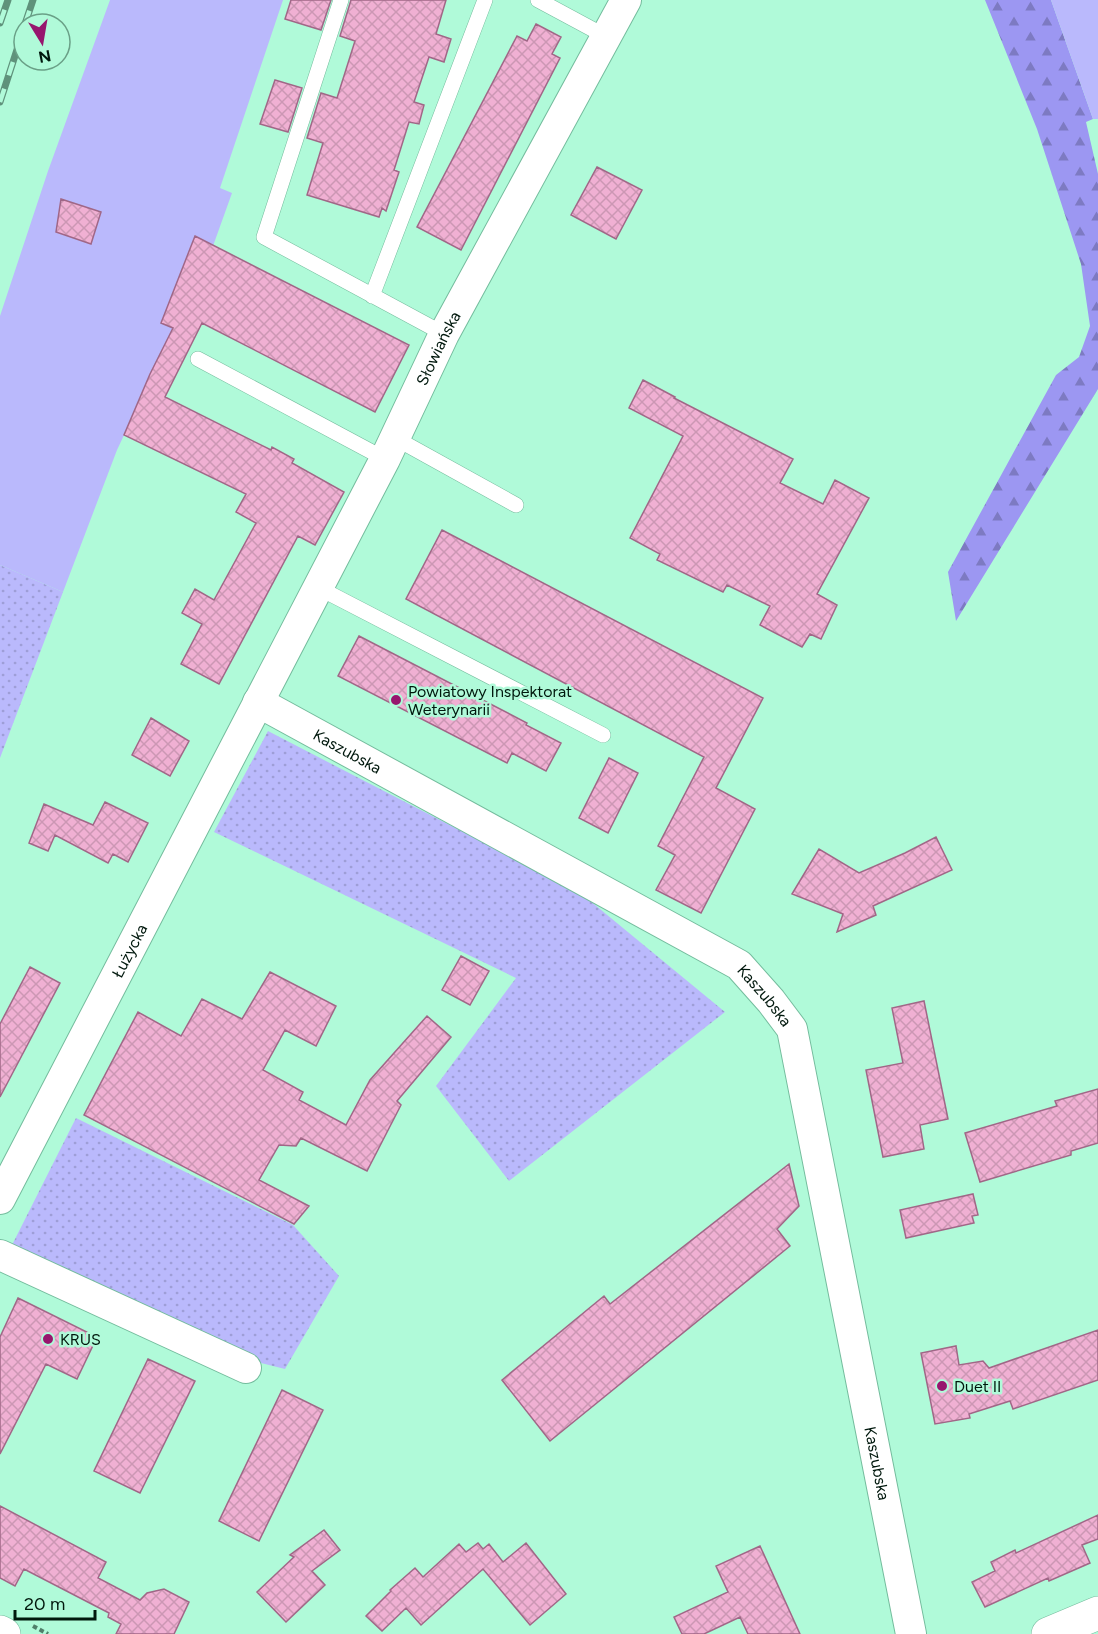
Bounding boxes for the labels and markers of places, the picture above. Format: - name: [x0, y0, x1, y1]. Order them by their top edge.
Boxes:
- place label: Powiatowy Inspektorat Weterynarii: [408, 682, 572, 719]
- marker: Powiatowy Inspektorat Weterynarii: [389, 693, 403, 707]
- place label: KRUS: [60, 1330, 101, 1349]
- marker: KRUS: [41, 1332, 55, 1346]
- place label: Duet II: [954, 1377, 1001, 1396]
- marker: Duet II: [935, 1379, 949, 1393]

